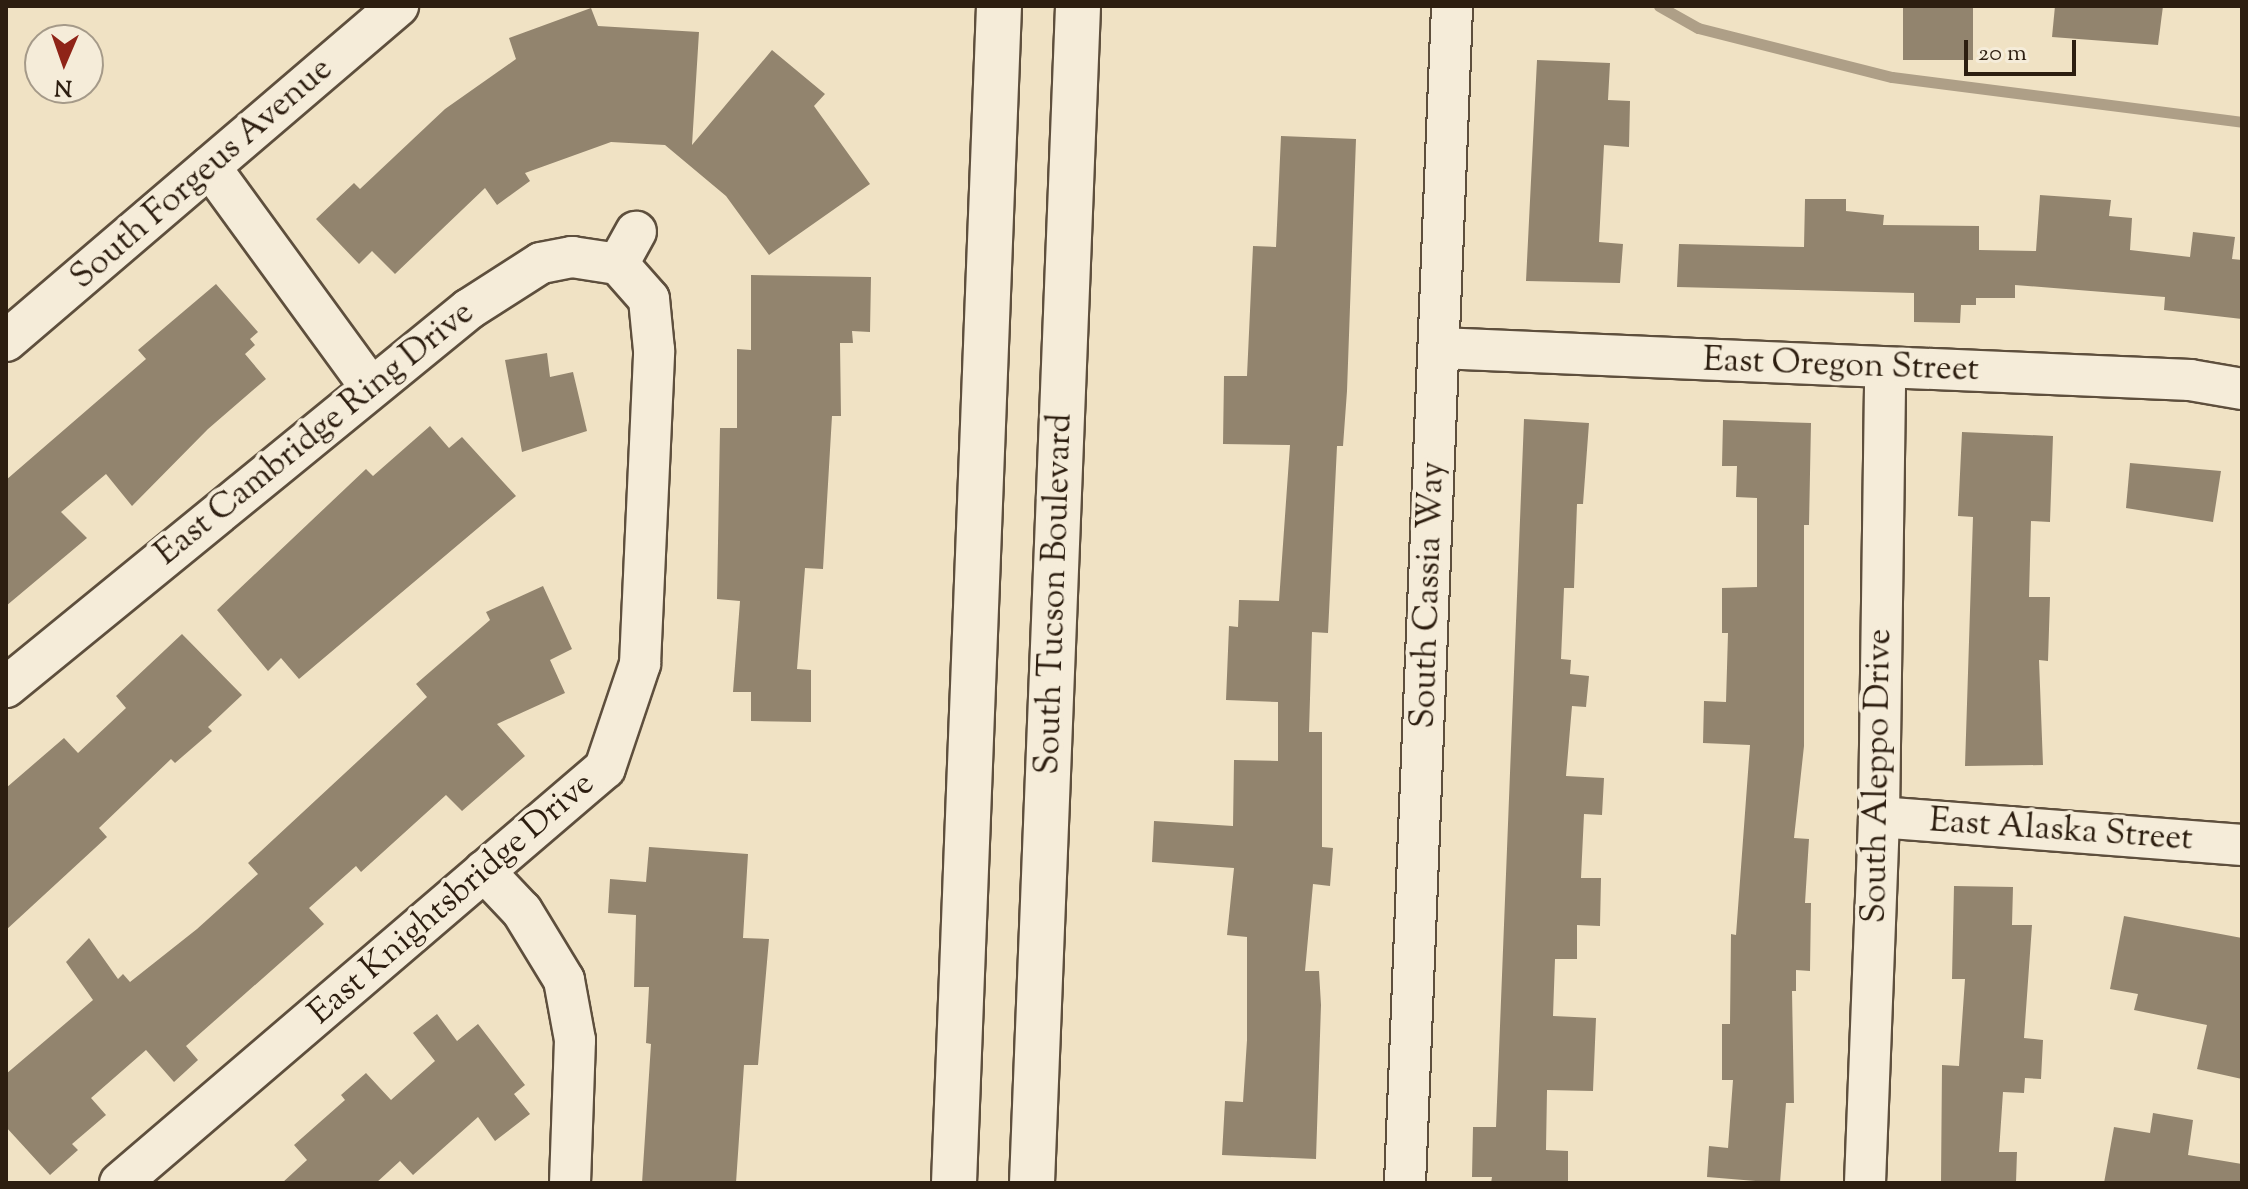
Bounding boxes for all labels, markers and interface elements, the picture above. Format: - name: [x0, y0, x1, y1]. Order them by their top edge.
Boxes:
- north arrow: [24, 24, 104, 104]
- scale bar: [1968, 24, 2080, 74]
- text: 20 m: [1978, 37, 2027, 71]
- street label: South Forgeus Avenue: [63, 49, 341, 299]
- text: N: [54, 70, 73, 102]
- street label: East Cambridge Ring Drive: [148, 293, 482, 575]
- street label: East Oregon Street: [1702, 341, 1980, 391]
- street label: South Tucson Boulevard: [1028, 413, 1082, 775]
- street label: South Cassia Way: [1404, 461, 1454, 729]
- street label: South Aleppo Drive: [1855, 628, 1901, 924]
- street label: East Knightsbridge Drive: [301, 764, 603, 1034]
- street label: East Alaska Street: [1928, 801, 2194, 861]

